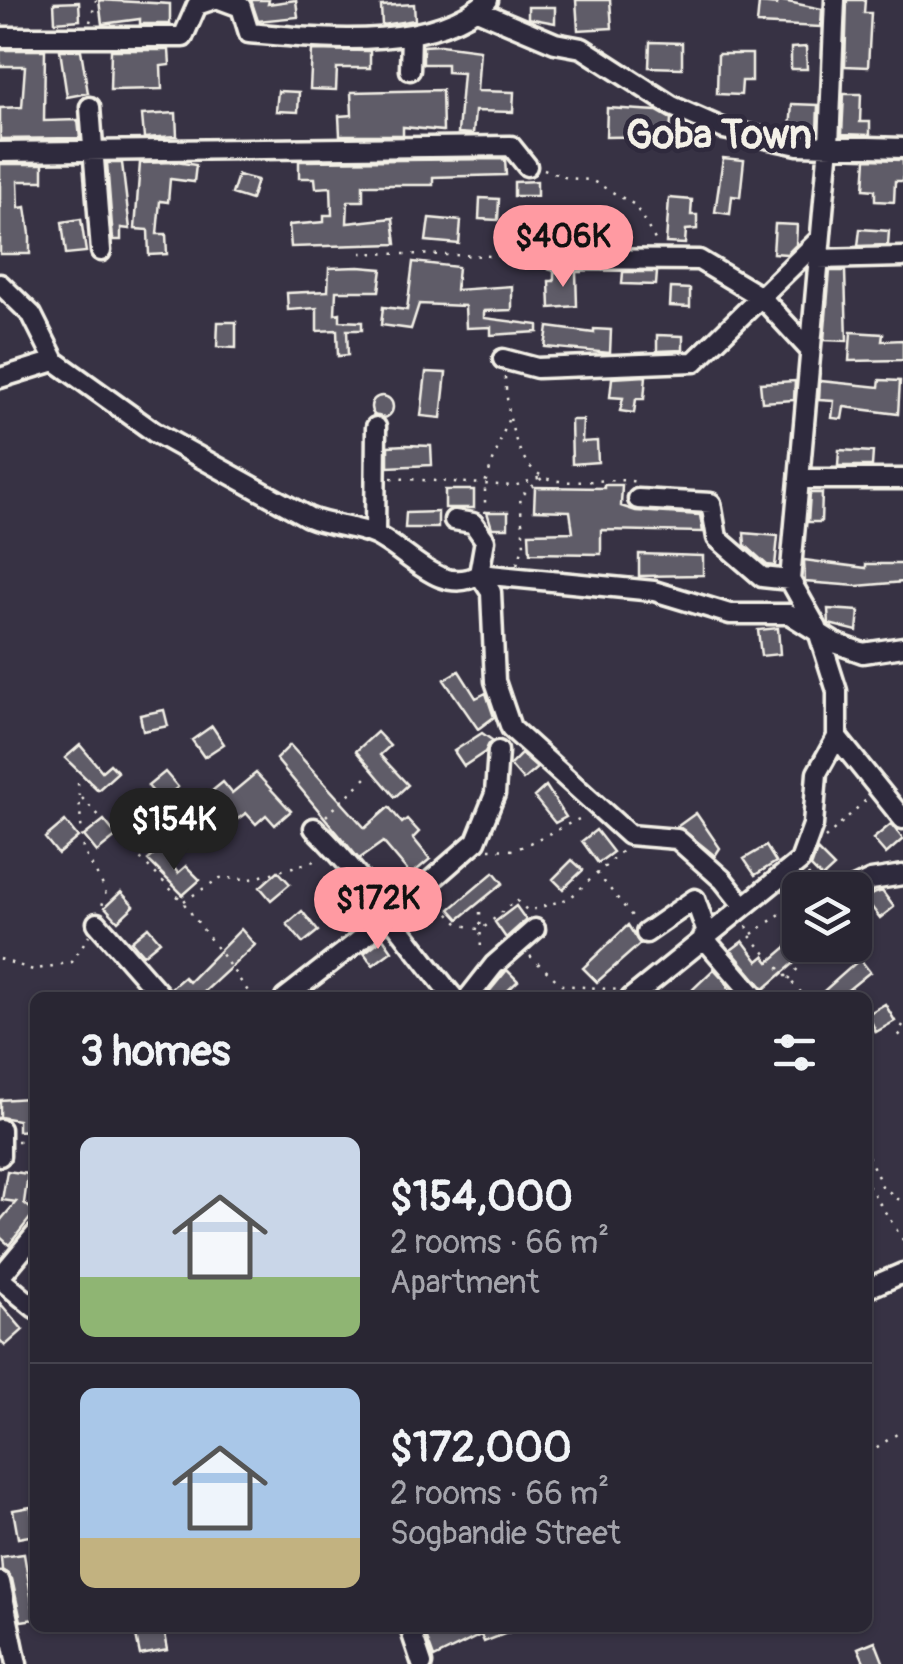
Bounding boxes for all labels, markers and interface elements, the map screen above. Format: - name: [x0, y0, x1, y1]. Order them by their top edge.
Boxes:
- district label: Goba Town: [626, 111, 812, 160]
- pin: $406K: [493, 205, 633, 290]
- text: $406K: [515, 217, 611, 257]
- pin: $154K: [104, 788, 244, 873]
- text: $154K: [131, 800, 217, 840]
- pin: $172K: [308, 867, 448, 952]
- map controls: [782, 872, 872, 962]
- button: layers: [782, 872, 872, 962]
- text: $172K: [336, 879, 420, 919]
- icon: filters: [767, 1025, 822, 1080]
- text: 3 homes: [80, 1026, 230, 1078]
- text: $154,000: [390, 1171, 573, 1223]
- icon: home: [160, 1177, 280, 1297]
- text: 2 rooms · 66 m²: [390, 1223, 609, 1263]
- text: Apartment: [390, 1263, 539, 1303]
- text: $172,000: [390, 1422, 572, 1474]
- icon: home: [160, 1428, 280, 1548]
- text: 2 rooms · 66 m²: [390, 1474, 609, 1514]
- text: Sogbandie Street: [390, 1514, 621, 1554]

